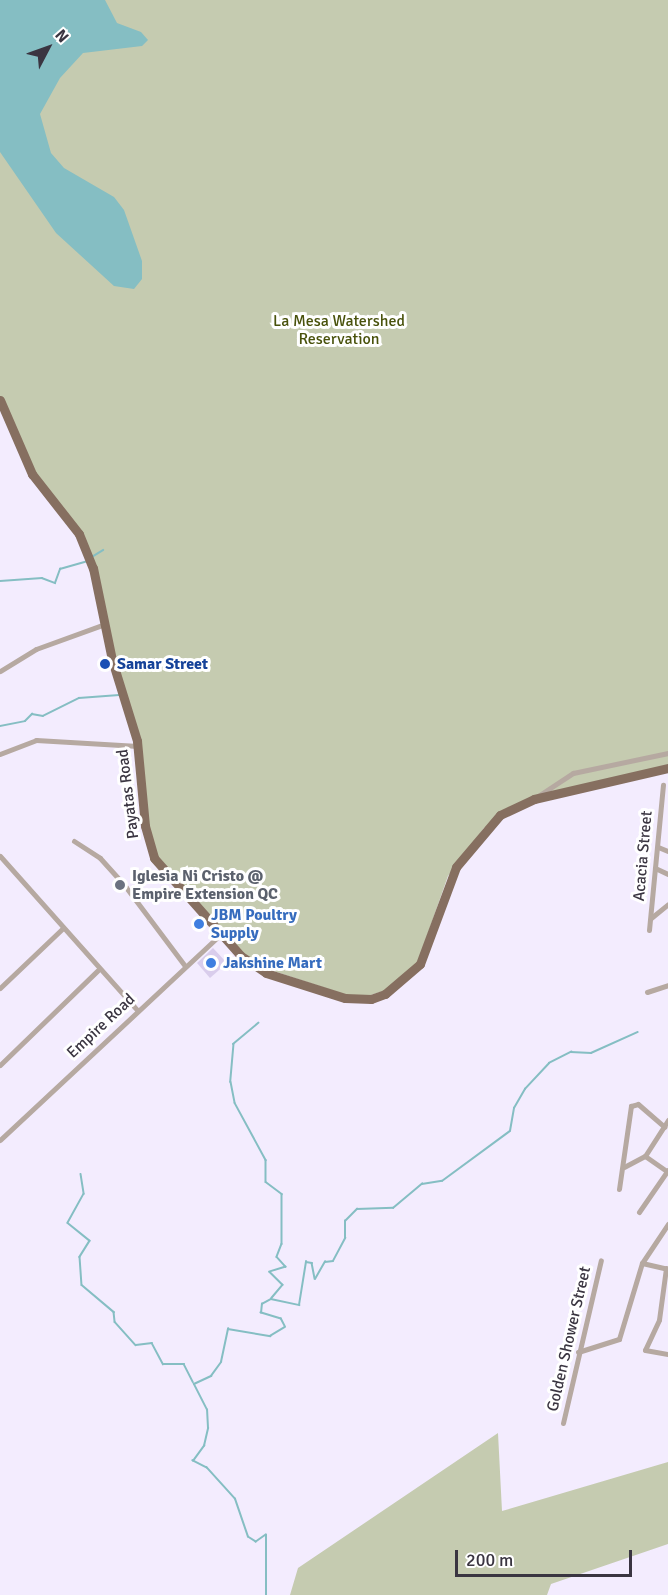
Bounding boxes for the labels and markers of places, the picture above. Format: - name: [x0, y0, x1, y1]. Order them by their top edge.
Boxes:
- place label: Samar Street: [117, 654, 208, 674]
- marker: Samar Street: [98, 657, 112, 671]
- place label: Iglesia Ni Cristo @ Empire Extension QC: [132, 866, 278, 904]
- marker: Iglesia Ni Cristo @ Empire Extension QC: [113, 878, 127, 892]
- place label: JBM Poultry Supply: [211, 905, 297, 943]
- marker: JBM Poultry Supply: [192, 917, 206, 931]
- place label: Jakshine Mart: [223, 953, 322, 973]
- marker: Jakshine Mart: [204, 956, 218, 970]

